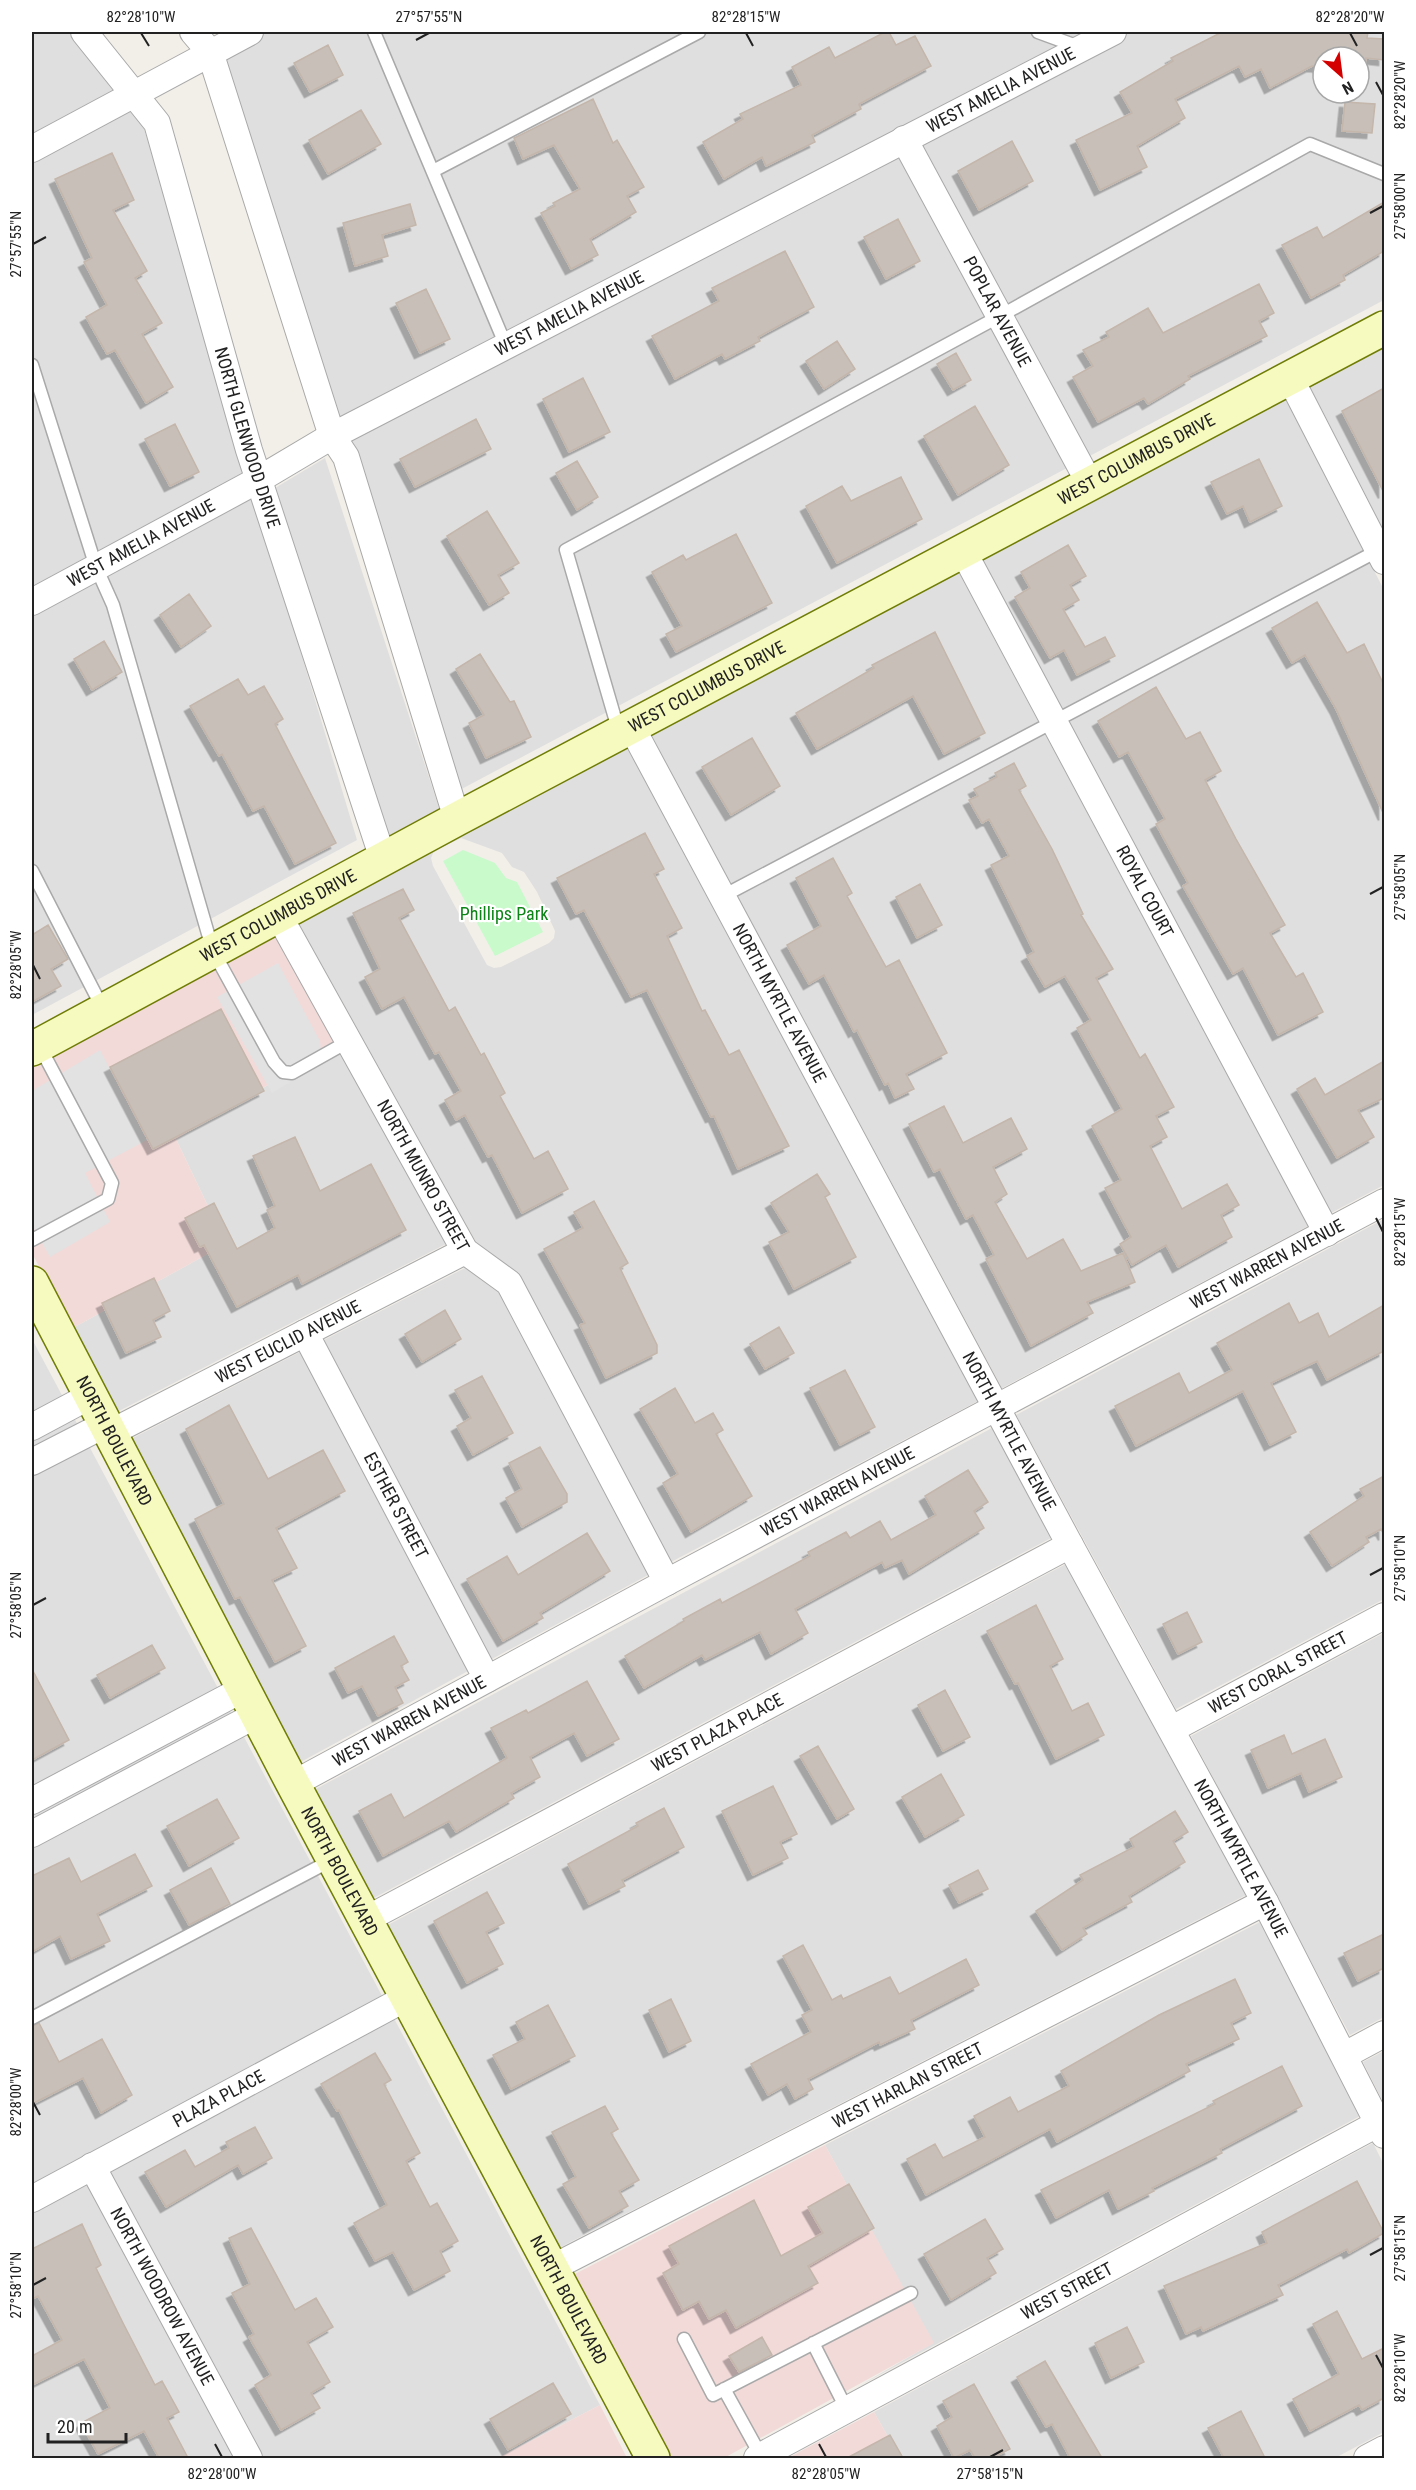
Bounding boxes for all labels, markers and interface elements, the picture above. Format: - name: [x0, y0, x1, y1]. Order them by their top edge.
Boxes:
- text: 82°28'10"W: [107, 8, 176, 26]
- text: 27°57'55"N: [396, 8, 462, 26]
- text: 82°28'15"W: [712, 8, 781, 26]
- text: 82°28'20"W: [1316, 8, 1385, 26]
- street label: WEST AMELIA AVENUE: [923, 42, 1079, 137]
- north arrow: [1311, 45, 1371, 105]
- text: 82°28'20"W: [1391, 60, 1409, 129]
- text: N: [1339, 77, 1357, 98]
- text: 27°58'00"N: [1391, 173, 1409, 239]
- text: 27°57'55"N: [7, 211, 25, 277]
- street label: POPLAR AVENUE: [959, 252, 1036, 370]
- street label: WEST AMELIA AVENUE: [491, 266, 647, 360]
- street label: NORTH GLENWOOD DRIVE: [211, 345, 285, 531]
- street label: WEST COLUMBUS DRIVE: [1054, 409, 1218, 509]
- street label: WEST AMELIA AVENUE: [63, 494, 218, 591]
- street label: WEST COLUMBUS DRIVE: [624, 636, 789, 736]
- street label: ROYAL COURT: [1112, 842, 1178, 941]
- text: 27°58'05"N: [1391, 854, 1409, 920]
- street label: WEST COLUMBUS DRIVE: [196, 864, 360, 966]
- park label: Phillips Park: [460, 903, 548, 924]
- street label: NORTH MYRTLE AVENUE: [729, 920, 831, 1086]
- text: 82°28'05"W: [7, 930, 25, 999]
- street label: NORTH MUNRO STREET: [373, 1096, 474, 1255]
- text: 82°28'15"W: [1391, 1197, 1409, 1266]
- street label: WEST WARREN AVENUE: [1186, 1214, 1347, 1313]
- street label: WEST EUCLID AVENUE: [211, 1295, 364, 1387]
- street label: NORTH MYRTLE AVENUE: [958, 1348, 1061, 1514]
- street label: NORTH BOULEVARD: [72, 1372, 157, 1509]
- street label: WEST WARREN AVENUE: [757, 1442, 918, 1541]
- street label: ESTHER STREET: [360, 1449, 433, 1562]
- text: 27°58'10"N: [1391, 1535, 1409, 1601]
- text: 27°58'05"N: [7, 1572, 25, 1638]
- street label: WEST CORAL STREET: [1204, 1626, 1351, 1718]
- street label: WEST WARREN AVENUE: [329, 1671, 489, 1771]
- street label: WEST PLAZA PLACE: [647, 1688, 787, 1776]
- street label: NORTH MYRTLE AVENUE: [1190, 1775, 1292, 1941]
- street label: NORTH BOULEVARD: [297, 1803, 383, 1939]
- street label: WEST HARLAN STREET: [828, 2038, 986, 2132]
- street label: PLAZA PLACE: [169, 2065, 268, 2131]
- text: 82°28'00"W: [7, 2067, 25, 2136]
- street label: NORTH WOODROW AVENUE: [106, 2204, 219, 2388]
- text: 27°58'15"N: [1391, 2215, 1409, 2281]
- street label: NORTH BOULEVARD: [526, 2232, 612, 2368]
- text: 27°58'10"N: [7, 2252, 25, 2318]
- street label: WEST STREET: [1017, 2257, 1116, 2324]
- text: 82°28'10"W: [1391, 2333, 1409, 2402]
- scale bar: [48, 2406, 126, 2444]
- text: 20 m: [57, 2416, 92, 2437]
- text: 82°28'00"W: [188, 2465, 257, 2483]
- text: 82°28'05"W: [792, 2465, 861, 2483]
- text: 27°58'15"N: [957, 2465, 1023, 2483]

